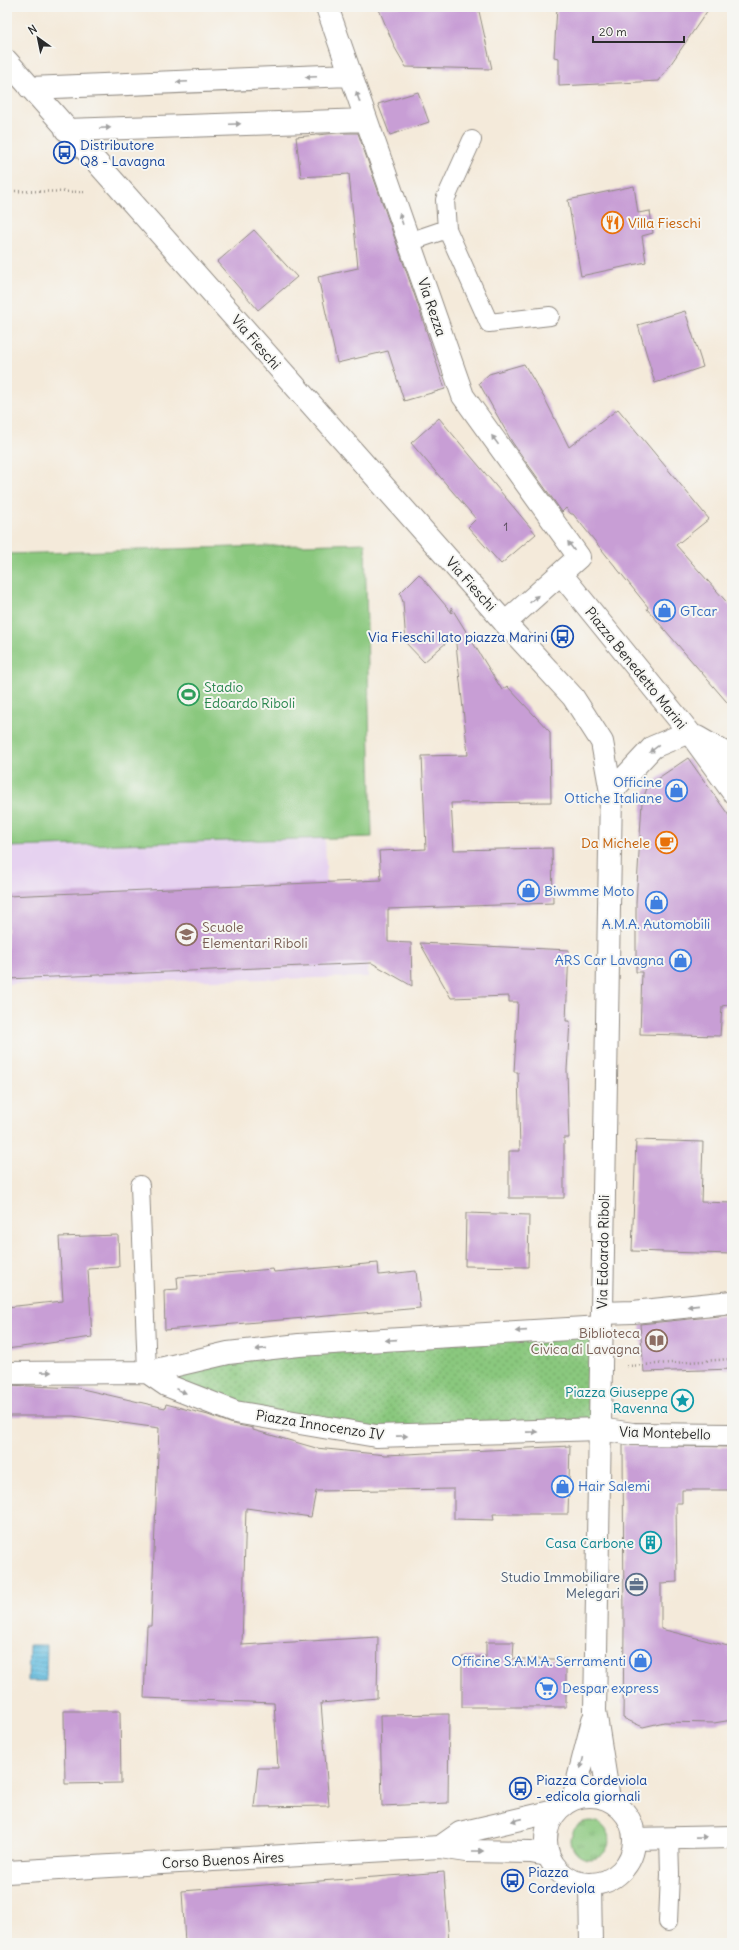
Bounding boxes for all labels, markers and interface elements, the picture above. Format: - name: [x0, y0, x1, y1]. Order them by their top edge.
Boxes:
- north arrow: [18, 18, 58, 58]
- scale bar: [593, 18, 684, 44]
- text: N: [26, 22, 40, 38]
- text: 20 m: [599, 24, 627, 39]
- one-way arrow: [304, 74, 317, 80]
- one-way arrow: [175, 79, 188, 85]
- one-way arrow: [355, 90, 361, 102]
- one-way arrow: [229, 121, 241, 128]
- one-way arrow: [99, 125, 111, 132]
- place label: Distributore Q8 - Lavagna: [80, 136, 165, 170]
- bus stop icon: Distributore Q8 - Lavagna: [52, 140, 78, 166]
- restaurant icon: Villa Fieschi: [599, 210, 625, 236]
- one-way arrow: [397, 213, 403, 225]
- place label: Villa Fieschi: [628, 214, 701, 232]
- street label: Via Rezza: [414, 275, 450, 339]
- street label: Via Fieschi: [227, 311, 285, 373]
- one-way arrow: [491, 435, 499, 446]
- house number: 1: [504, 519, 508, 534]
- one-way arrow: [567, 540, 575, 551]
- street label: Via Fieschi: [442, 553, 500, 615]
- one-way arrow: [529, 595, 538, 604]
- shop icon: GTcar: [651, 598, 677, 624]
- place label: GTcar: [680, 602, 718, 620]
- street label: Piazza Benedetto Marini: [581, 603, 691, 733]
- bus stop icon: Via Fieschi lato piazza Marini: [550, 624, 576, 650]
- place label: Via Fieschi lato piazza Marini: [368, 628, 548, 646]
- place label: Stadio Edoardo Riboli: [204, 678, 295, 712]
- sports icon: Stadio Edoardo Riboli: [175, 682, 201, 708]
- one-way arrow: [648, 745, 659, 753]
- place label: Officine Ottiche Italiane: [564, 773, 662, 807]
- shop icon: Officine Ottiche Italiane: [664, 777, 690, 803]
- cafe icon: Da Michele: [653, 830, 679, 856]
- place label: Da Michele: [581, 834, 650, 852]
- shop icon: Biwmme Moto: [516, 878, 542, 904]
- place label: Biwmme Moto: [544, 882, 634, 900]
- shop icon: A.M.A. Automobili: [643, 889, 669, 915]
- place label: A.M.A. Automobili: [602, 915, 710, 933]
- place label: Scuole Elementari Riboli: [202, 918, 308, 952]
- school or university icon: Scuole Elementari Riboli: [174, 922, 200, 948]
- shop icon: ARS Car Lavagna: [667, 947, 693, 973]
- place label: ARS Car Lavagna: [555, 951, 664, 969]
- street label: Via Edoardo Riboli: [593, 1195, 613, 1309]
- one-way arrow: [687, 1303, 699, 1310]
- place label: Biblioteca Civica di Lavagna: [531, 1324, 640, 1358]
- one-way arrow: [515, 1328, 527, 1335]
- library icon: Biblioteca Civica di Lavagna: [643, 1328, 669, 1354]
- one-way arrow: [385, 1336, 397, 1343]
- one-way arrow: [255, 1346, 267, 1352]
- one-way arrow: [40, 1369, 52, 1376]
- place label: Piazza Giuseppe Ravenna: [565, 1383, 668, 1417]
- place icon: Piazza Giuseppe Ravenna: [670, 1387, 696, 1413]
- one-way arrow: [175, 1388, 187, 1394]
- street label: Piazza Innocenzo IV: [255, 1406, 386, 1444]
- street label: Via Montebello: [619, 1422, 711, 1444]
- one-way arrow: [526, 1429, 538, 1436]
- one-way arrow: [396, 1432, 408, 1439]
- shop icon: Hair Salemi: [549, 1473, 575, 1499]
- place label: Hair Salemi: [578, 1477, 650, 1495]
- building icon: Casa Carbone: [637, 1530, 663, 1556]
- place label: Casa Carbone: [545, 1534, 634, 1552]
- place label: Studio Immobiliare Melegari: [501, 1568, 620, 1602]
- office icon: Studio Immobiliare Melegari: [623, 1572, 649, 1598]
- shop icon: Officine S.A.M.A. Serramenti: [628, 1648, 654, 1674]
- place label: Officine S.A.M.A. Serramenti: [451, 1652, 626, 1670]
- supermarket icon: Despar express: [534, 1675, 560, 1701]
- place label: Despar express: [562, 1679, 659, 1697]
- one-way arrow: [578, 1756, 584, 1769]
- place label: Piazza Cordeviola - edicola giornali: [536, 1771, 647, 1805]
- bus stop icon: Piazza Cordeviola - edicola giornali: [507, 1775, 533, 1801]
- one-way arrow: [511, 1817, 523, 1823]
- one-way arrow: [695, 1833, 707, 1840]
- street label: Corso Buenos Aires: [162, 1848, 284, 1872]
- one-way arrow: [472, 1848, 485, 1854]
- place label: Piazza Cordeviola: [528, 1863, 595, 1897]
- bus stop icon: Piazza Cordeviola: [499, 1867, 525, 1893]

